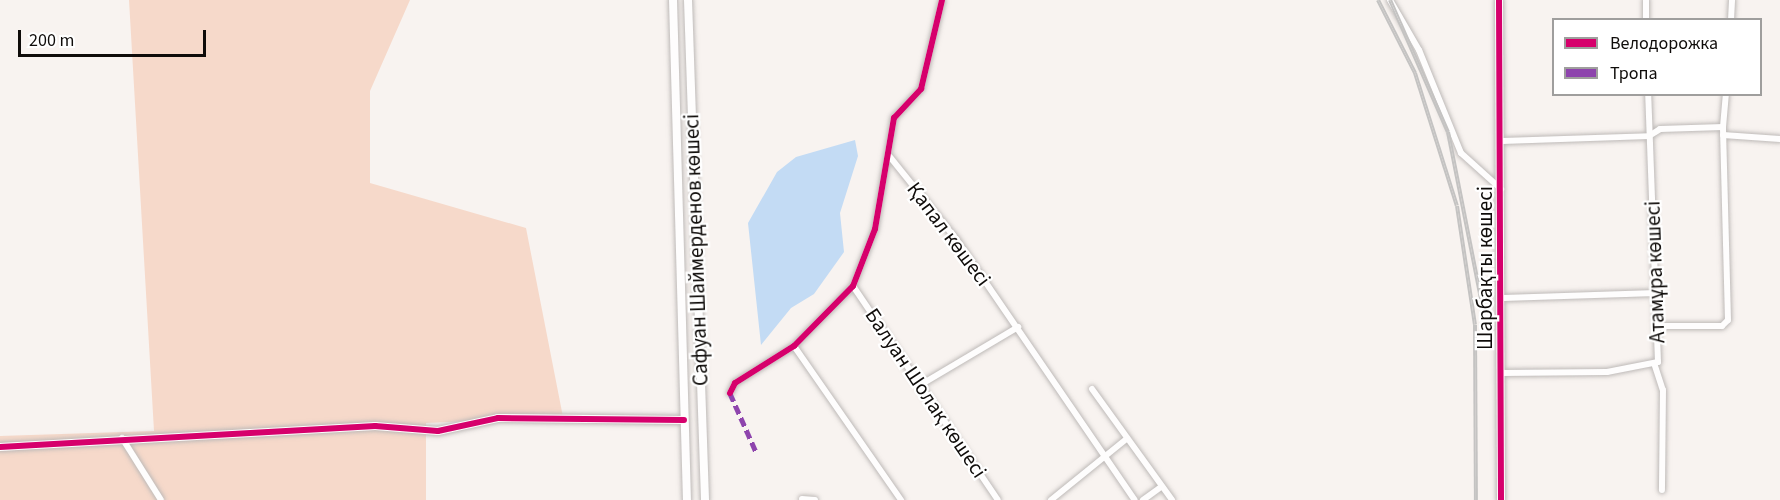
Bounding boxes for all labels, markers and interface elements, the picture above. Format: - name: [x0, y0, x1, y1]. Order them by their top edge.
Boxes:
- scale bar: [21, 18, 208, 56]
- legend: [1552, 18, 1762, 96]
- text: 200 m: [29, 28, 74, 53]
- text: Велодорожка: [1610, 31, 1718, 56]
- text: Тропа: [1610, 61, 1658, 86]
- street label: Сафуан Шаймерденов көшесі: [679, 114, 713, 386]
- street label: Қапал көшесі: [902, 177, 996, 291]
- street label: Шарбақты көшесі: [1472, 186, 1498, 350]
- street label: Атамұра көшесі: [1640, 200, 1670, 344]
- street label: Балуан Шолақ көшесі: [860, 303, 992, 483]

